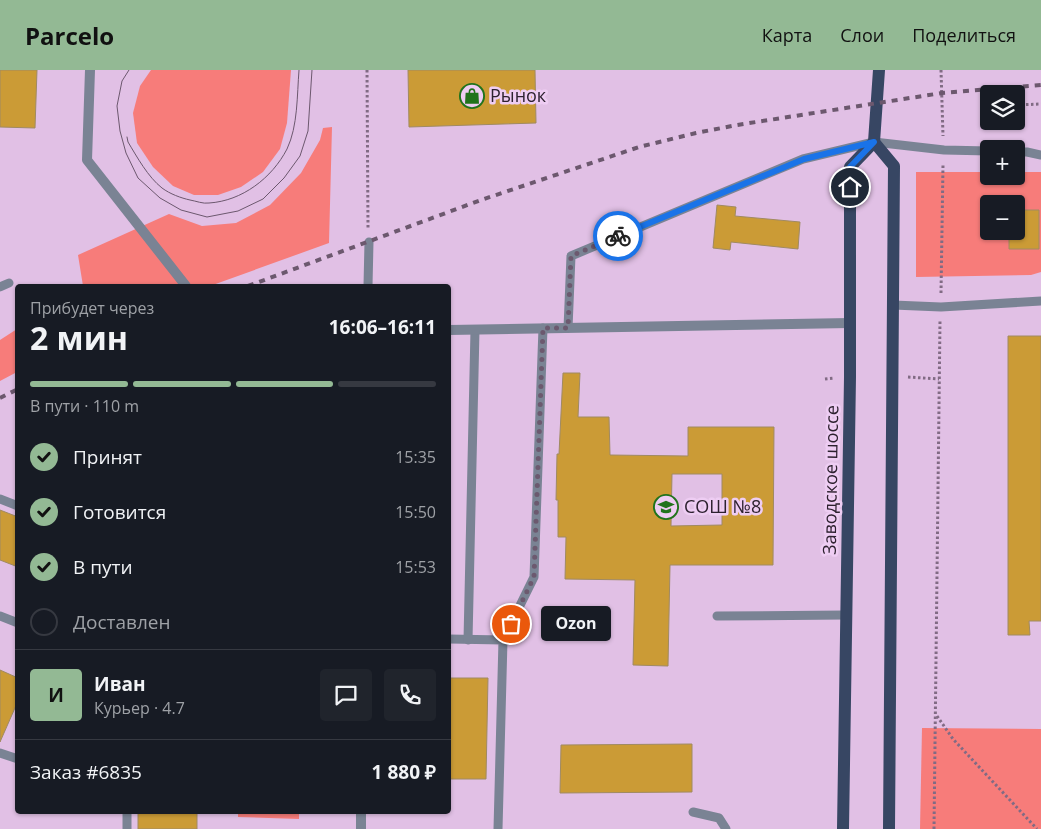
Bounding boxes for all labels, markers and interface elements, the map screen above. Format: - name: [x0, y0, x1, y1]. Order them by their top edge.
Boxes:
- text: Parcelo: [25, 19, 114, 52]
- text: Карта: [762, 23, 812, 47]
- text: Слои: [840, 23, 884, 47]
- text: Поделиться: [912, 23, 1016, 47]
- shop icon: Рынок: [459, 83, 485, 109]
- place label: Рынок: [490, 83, 547, 107]
- map controls: [980, 85, 1025, 240]
- button: layers: [980, 85, 1025, 130]
- button: +: [980, 140, 1025, 185]
- pin: [829, 166, 871, 208]
- icon: home: [836, 173, 864, 201]
- button: −: [980, 195, 1025, 240]
- courier: [593, 211, 643, 261]
- icon: bike: [604, 222, 632, 250]
- text: Прибудет через: [30, 297, 154, 319]
- text: 16:06–16:11: [329, 314, 436, 340]
- text: 2 мин: [30, 316, 128, 359]
- text: В пути · 110 m: [30, 395, 139, 417]
- street label: Заводское шоссе: [817, 405, 843, 555]
- icon: check: [30, 443, 58, 471]
- text: Принят: [73, 444, 142, 470]
- text: 15:35: [395, 446, 436, 468]
- school or university icon: СОШ №8: [653, 494, 679, 520]
- place label: СОШ №8: [684, 494, 761, 518]
- icon: check: [30, 498, 58, 526]
- text: Готовится: [73, 499, 166, 525]
- text: 15:50: [395, 501, 436, 523]
- icon: check: [30, 553, 58, 581]
- text: В пути: [73, 554, 133, 580]
- text: 15:53: [395, 556, 436, 578]
- pin: [490, 603, 532, 645]
- callout: Ozon: [541, 606, 611, 642]
- text: Доставлен: [73, 609, 171, 635]
- icon: bag: [497, 610, 525, 638]
- text: Ozon: [556, 612, 596, 634]
- button: chat: [320, 669, 372, 721]
- button: phone: [384, 669, 436, 721]
- text: Иван: [94, 671, 146, 697]
- text: И: [48, 682, 64, 708]
- text: Курьер · 4.7: [94, 697, 185, 719]
- text: Заказ #6835: [30, 759, 142, 785]
- text: 1 880 ₽: [372, 759, 436, 785]

